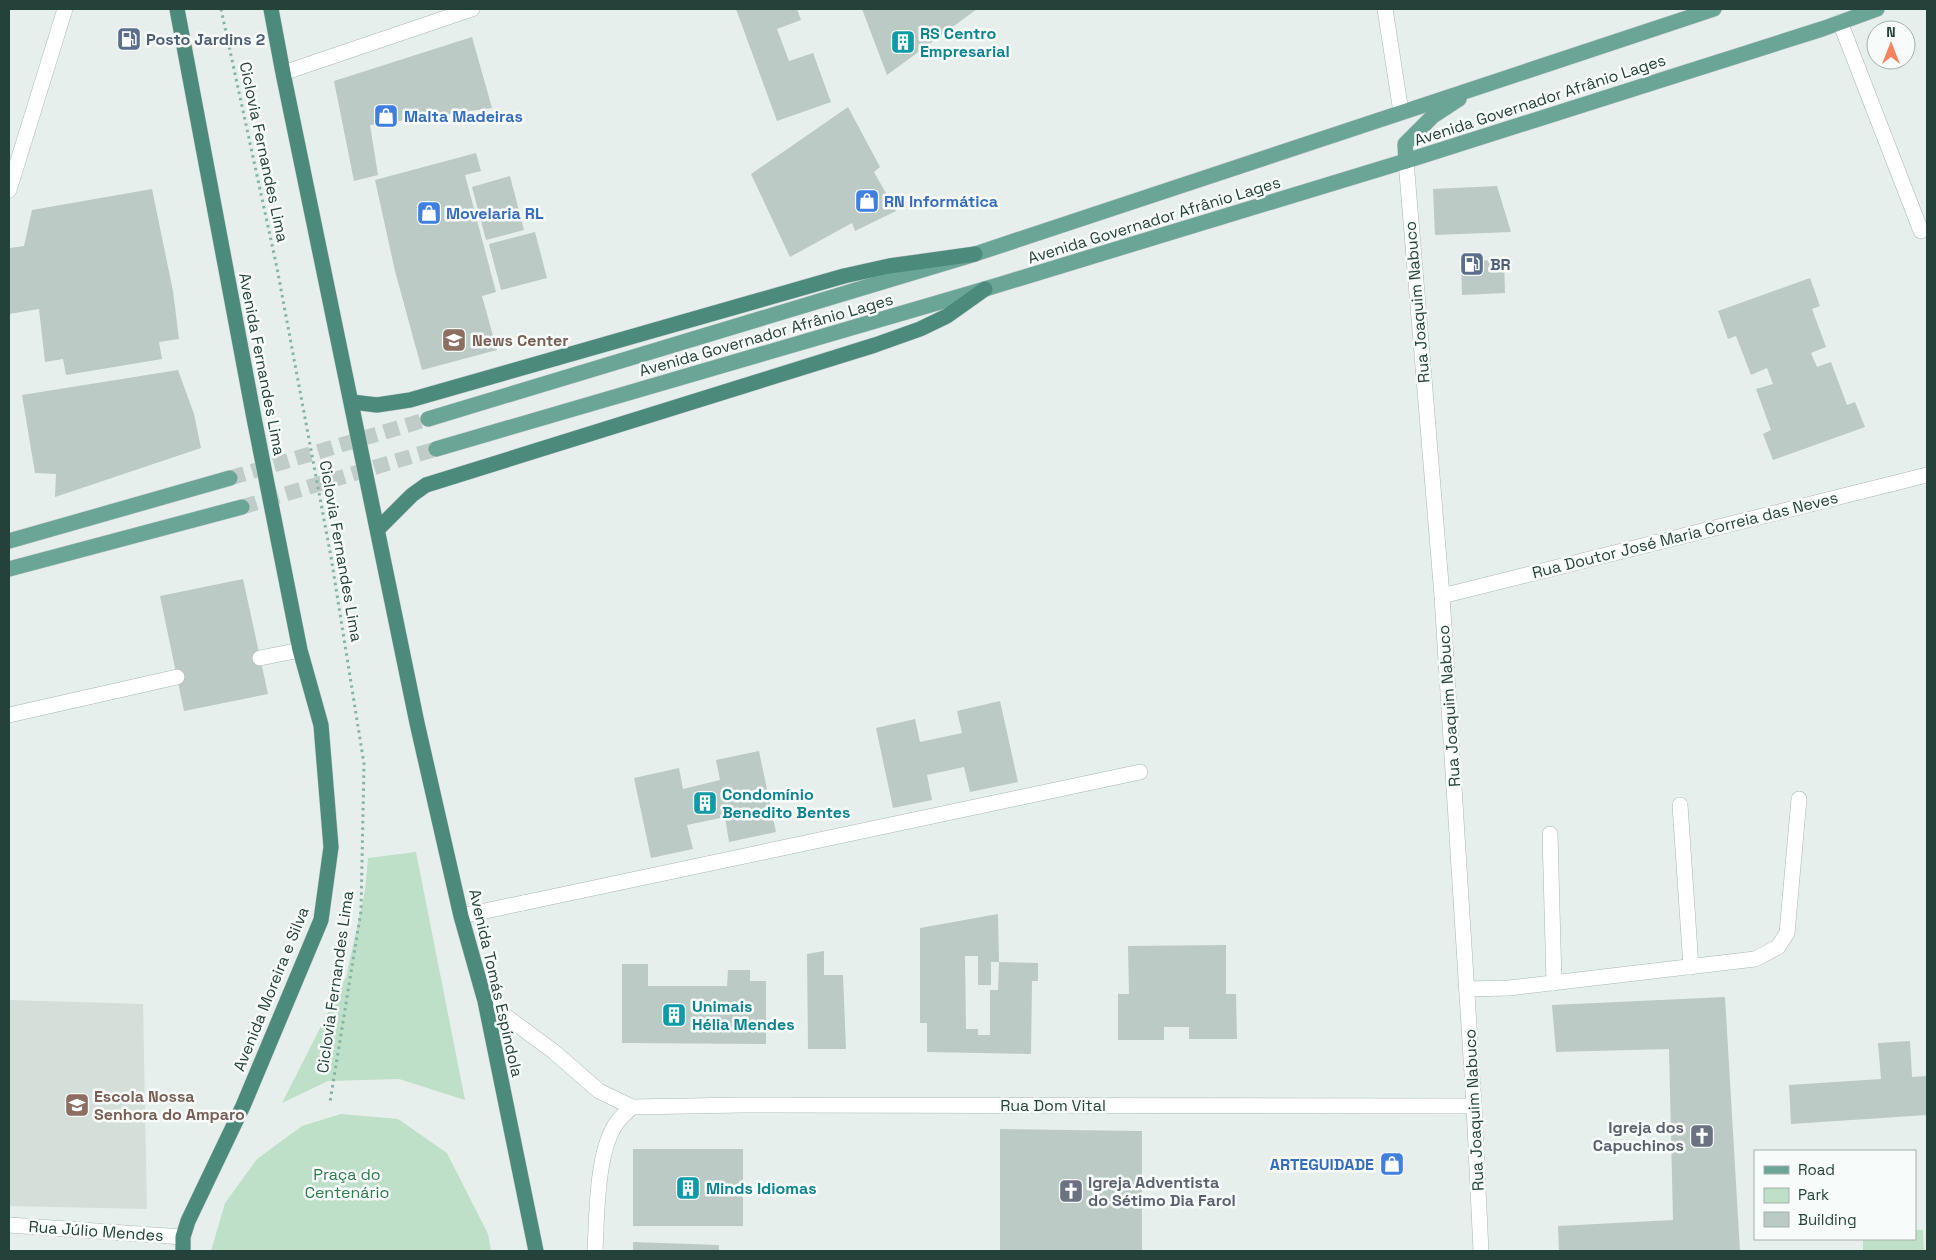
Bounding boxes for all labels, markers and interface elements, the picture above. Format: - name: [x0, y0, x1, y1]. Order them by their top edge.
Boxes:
- north arrow: [1866, 20, 1916, 70]
- place label: RS Centro Empresarial: [920, 23, 1010, 62]
- text: N: [1886, 23, 1896, 41]
- fuel station icon: Posto Jardins 2: [116, 26, 142, 52]
- place label: Posto Jardins 2: [146, 29, 265, 50]
- building icon: RS Centro Empresarial: [890, 29, 916, 55]
- street label: Avenida Governador Afrânio Lages: [1412, 49, 1668, 151]
- street label: Ciclovia Fernandes Lima: [235, 60, 293, 244]
- shop icon: Malta Madeiras: [373, 103, 399, 129]
- place label: Malta Madeiras: [404, 106, 523, 127]
- street label: Avenida Governador Afrânio Lages: [1025, 171, 1283, 269]
- shop icon: RN Informática: [854, 188, 880, 214]
- place label: RN Informática: [884, 191, 998, 212]
- shop icon: Movelaria RL: [416, 200, 442, 226]
- place label: Movelaria RL: [446, 203, 544, 224]
- street label: Rua Joaquim Nabuco: [1399, 220, 1435, 384]
- fuel station icon: BR: [1459, 251, 1485, 277]
- place label: BR: [1490, 254, 1511, 275]
- street label: Avenida Fernandes Lima: [234, 271, 290, 457]
- street label: Avenida Governador Afrânio Lages: [637, 289, 895, 381]
- school or university icon: News Center: [441, 327, 467, 353]
- place label: News Center: [472, 330, 569, 351]
- street label: Ciclovia Fernandes Lima: [315, 459, 367, 643]
- street label: Rua Doutor José Maria Correia das Neves: [1530, 487, 1840, 583]
- street label: Rua Joaquim Nabuco: [1433, 624, 1465, 788]
- place label: Condomínio Benedito Bentes: [722, 784, 850, 823]
- building icon: Condomínio Benedito Bentes: [692, 790, 718, 816]
- street label: Avenida Tomás Espíndola: [464, 887, 528, 1079]
- street label: Ciclovia Fernandes Lima: [312, 889, 358, 1075]
- street label: Avenida Moreira e Silva: [228, 904, 314, 1074]
- place label: Unimais Hélia Mendes: [692, 996, 795, 1035]
- building icon: Unimais Hélia Mendes: [661, 1002, 687, 1028]
- street label: Rua Joaquim Nabuco: [1459, 1028, 1489, 1192]
- place label: Escola Nossa Senhora do Amparo: [94, 1086, 245, 1125]
- school or university icon: Escola Nossa Senhora do Amparo: [64, 1092, 90, 1118]
- street label: Rua Dom Vital: [1000, 1095, 1106, 1116]
- place label: Igreja dos Capuchinos: [1593, 1117, 1684, 1156]
- church icon: Igreja dos Capuchinos: [1689, 1123, 1715, 1149]
- legend: [1754, 1150, 1916, 1240]
- shop icon: ARTEGUIDADE: [1379, 1151, 1405, 1177]
- place label: ARTEGUIDADE: [1270, 1154, 1374, 1175]
- text: Road: [1798, 1160, 1835, 1179]
- park label: Praça do Centenário: [305, 1164, 389, 1203]
- place label: Igreja Adventista do Sétimo Dia Farol: [1088, 1172, 1236, 1211]
- building icon: Minds Idiomas: [675, 1175, 701, 1201]
- place label: Minds Idiomas: [706, 1178, 817, 1199]
- church icon: Igreja Adventista do Sétimo Dia Farol: [1058, 1178, 1084, 1204]
- text: Park: [1798, 1185, 1829, 1204]
- text: Building: [1798, 1210, 1857, 1229]
- street label: Rua Júlio Mendes: [28, 1216, 164, 1246]

